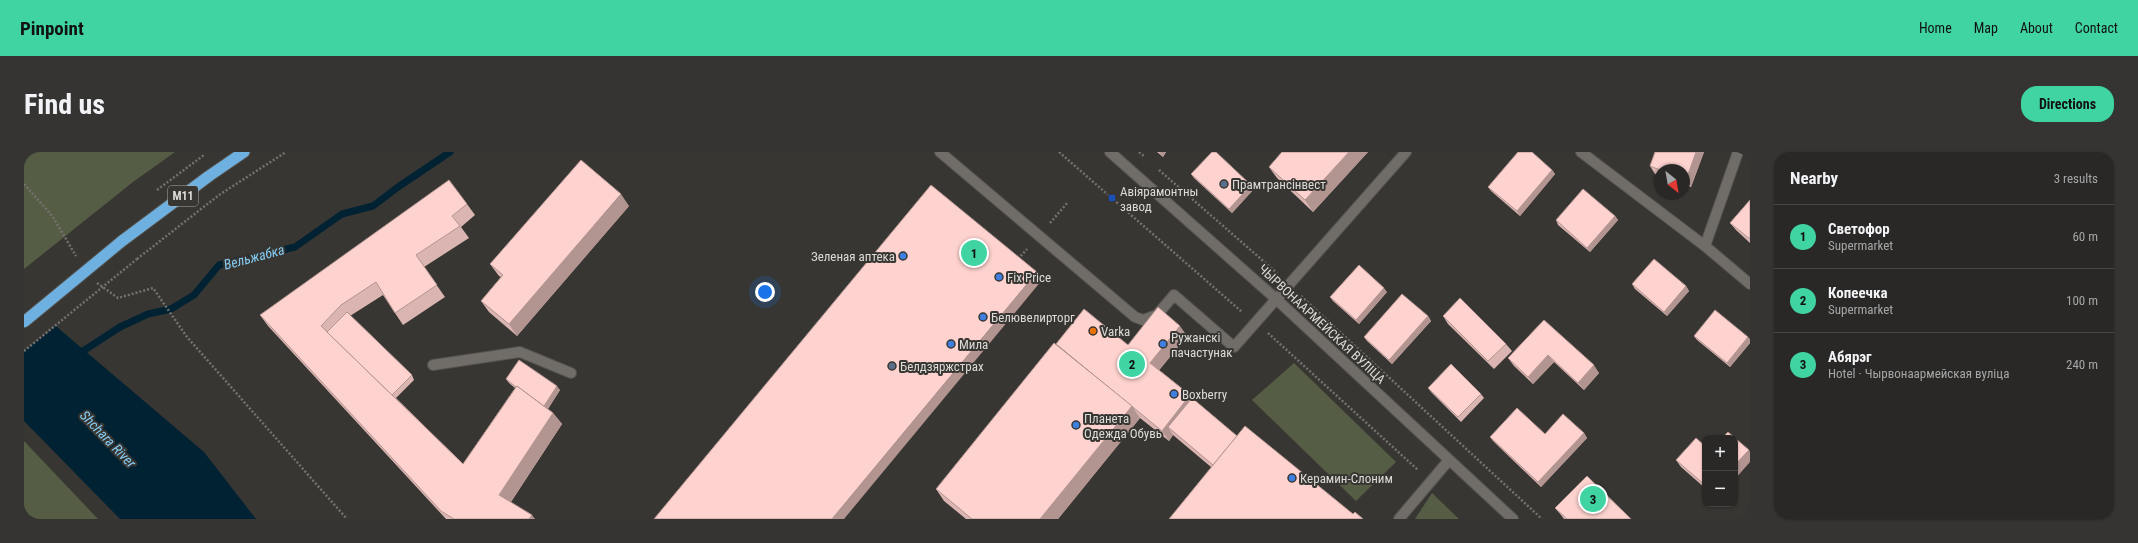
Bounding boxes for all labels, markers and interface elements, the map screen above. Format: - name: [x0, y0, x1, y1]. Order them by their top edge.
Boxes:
- text: Pinpoint: [20, 17, 84, 40]
- text: Home: [1919, 20, 1952, 36]
- text: Map: [1974, 20, 1998, 36]
- text: About: [2020, 20, 2053, 36]
- text: Contact: [2075, 20, 2118, 36]
- button: Directions: [2021, 86, 2114, 122]
- text: Find us: [24, 88, 105, 121]
- north arrow: [1654, 164, 1690, 200]
- text: Nearby: [1790, 168, 1838, 188]
- text: 3 results: [2054, 171, 2098, 186]
- place label: Прамтрансінвест: [1232, 177, 1326, 192]
- marker: Прамтрансінвест: [1219, 179, 1229, 189]
- place label: Авіярамонтны завод: [1120, 184, 1198, 214]
- road number: М11: [168, 186, 198, 206]
- marker: Авіярамонтны завод: [1107, 193, 1117, 203]
- text: Светофор: [1828, 220, 1890, 238]
- text: 1: [1800, 229, 1806, 244]
- text: 60 m: [2072, 229, 2098, 244]
- pin: 1: [961, 238, 987, 268]
- text: Supermarket: [1828, 238, 1893, 253]
- water label: Вельжабка: [222, 241, 286, 273]
- place label: Зеленая аптека: [811, 249, 895, 264]
- marker: Зеленая аптека: [898, 251, 908, 261]
- street label: ЧЫРВОНААРМЕЙСКАЯ ВУЛІЦА: [1255, 261, 1389, 387]
- place label: Fix Price: [1007, 270, 1051, 285]
- marker: Fix Price: [994, 272, 1004, 282]
- your location: [755, 282, 775, 302]
- text: Копеечка: [1828, 284, 1888, 302]
- text: 2: [1800, 293, 1806, 308]
- text: 100 m: [2066, 293, 2098, 308]
- text: Supermarket: [1828, 302, 1893, 317]
- place label: Белювелирторг: [991, 310, 1075, 325]
- marker: Белювелирторг: [978, 312, 988, 322]
- place label: Varka: [1101, 324, 1130, 339]
- marker: Varka: [1088, 326, 1098, 336]
- place label: Ружанскі пачастунак: [1171, 330, 1233, 360]
- place label: Мила: [959, 337, 988, 352]
- marker: Мила: [946, 339, 956, 349]
- marker: Ружанскі пачастунак: [1158, 339, 1168, 349]
- text: Абярэг: [1828, 348, 1872, 366]
- pin: 2: [1119, 349, 1145, 379]
- text: 3: [1800, 357, 1806, 372]
- text: 240 m: [2066, 357, 2098, 372]
- place label: Белдзяржстрах: [900, 359, 984, 374]
- marker: Белдзяржстрах: [887, 361, 897, 371]
- text: Hotel · Чырвонаармейская вуліца: [1828, 366, 2009, 381]
- place label: Boxberry: [1182, 387, 1228, 402]
- marker: Boxberry: [1169, 389, 1179, 399]
- water label: Shchara River: [77, 407, 140, 471]
- place label: Планета Одежда Обувь: [1084, 411, 1162, 441]
- marker: Планета Одежда Обувь: [1071, 420, 1081, 430]
- map controls: [1702, 435, 1738, 507]
- button: +: [1702, 435, 1738, 471]
- place label: Керамин-Слоним: [1300, 471, 1393, 486]
- button: −: [1702, 471, 1738, 507]
- marker: Керамин-Слоним: [1287, 473, 1297, 483]
- pin: 3: [1580, 484, 1606, 514]

